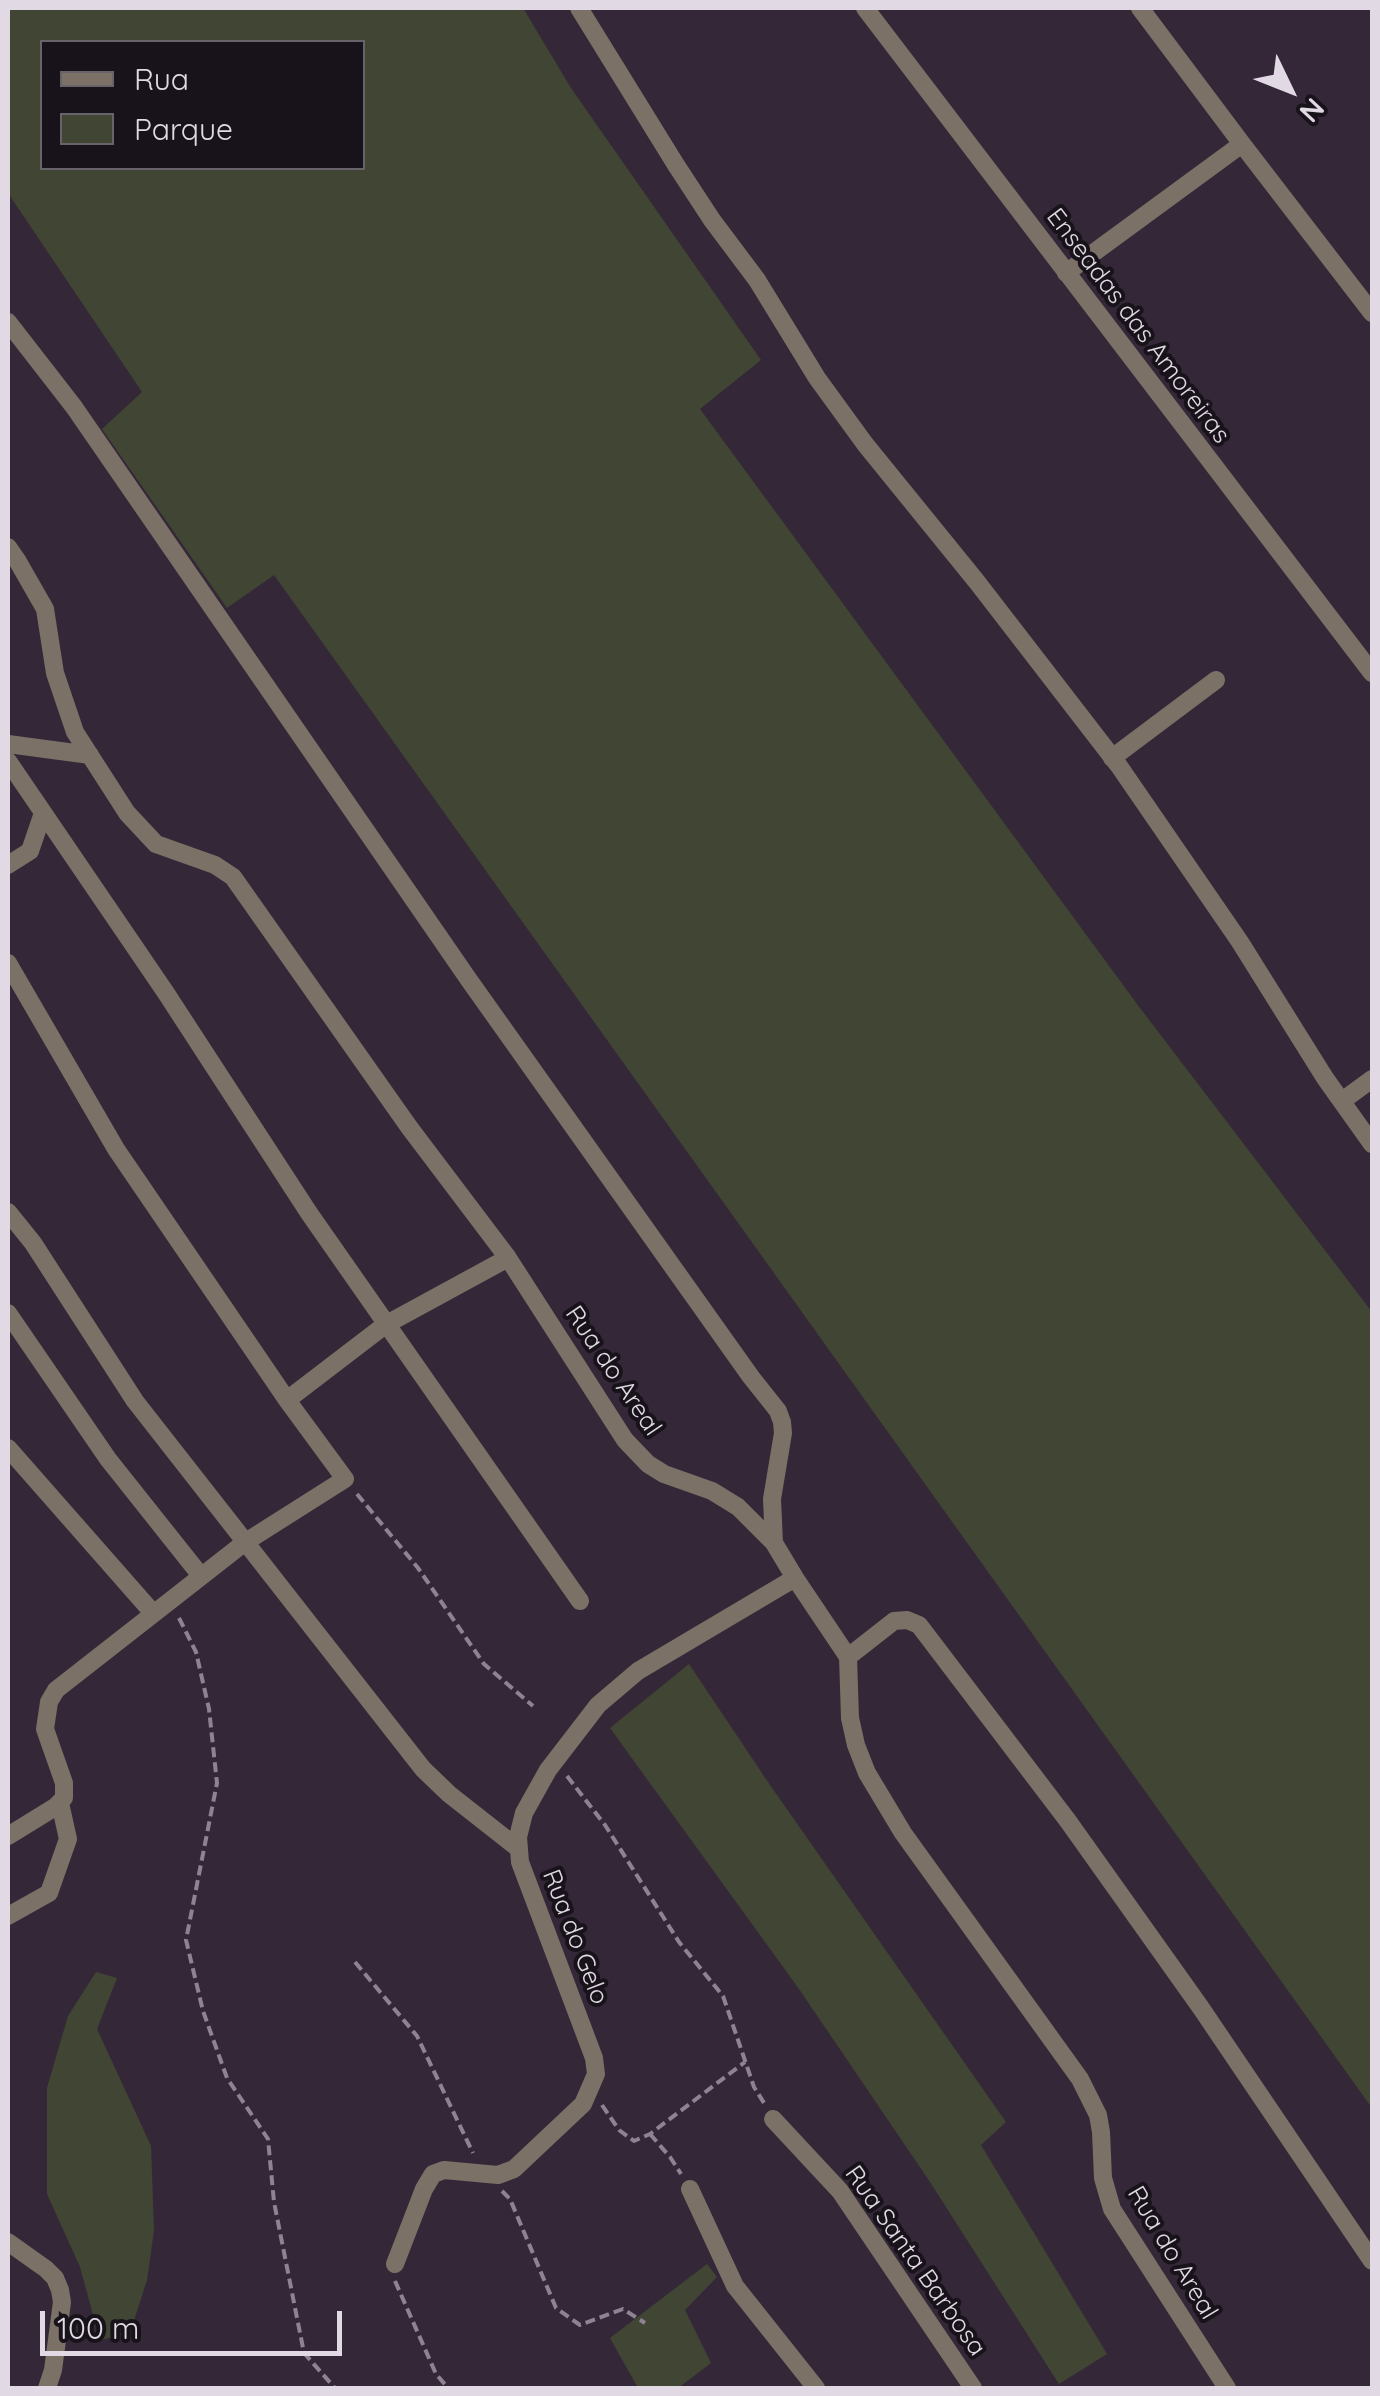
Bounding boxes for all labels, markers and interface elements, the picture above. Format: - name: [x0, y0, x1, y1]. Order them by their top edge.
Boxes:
- legend: [40, 40, 365, 170]
- north arrow: [1240, 40, 1340, 140]
- text: Rua: [134, 60, 189, 98]
- text: N: [1292, 91, 1332, 130]
- text: Parque: [134, 110, 233, 148]
- street label: Enseadas das Amoreiras: [1040, 203, 1236, 449]
- street label: Rua do Areal: [559, 1300, 667, 1442]
- street label: Rua do Gelo: [536, 1865, 614, 2009]
- street label: Rua Santa Barbosa: [838, 2160, 992, 2362]
- street label: Rua do Areal: [1120, 2181, 1224, 2325]
- scale bar: [45, 2291, 348, 2353]
- text: 100 m: [57, 2309, 139, 2347]

